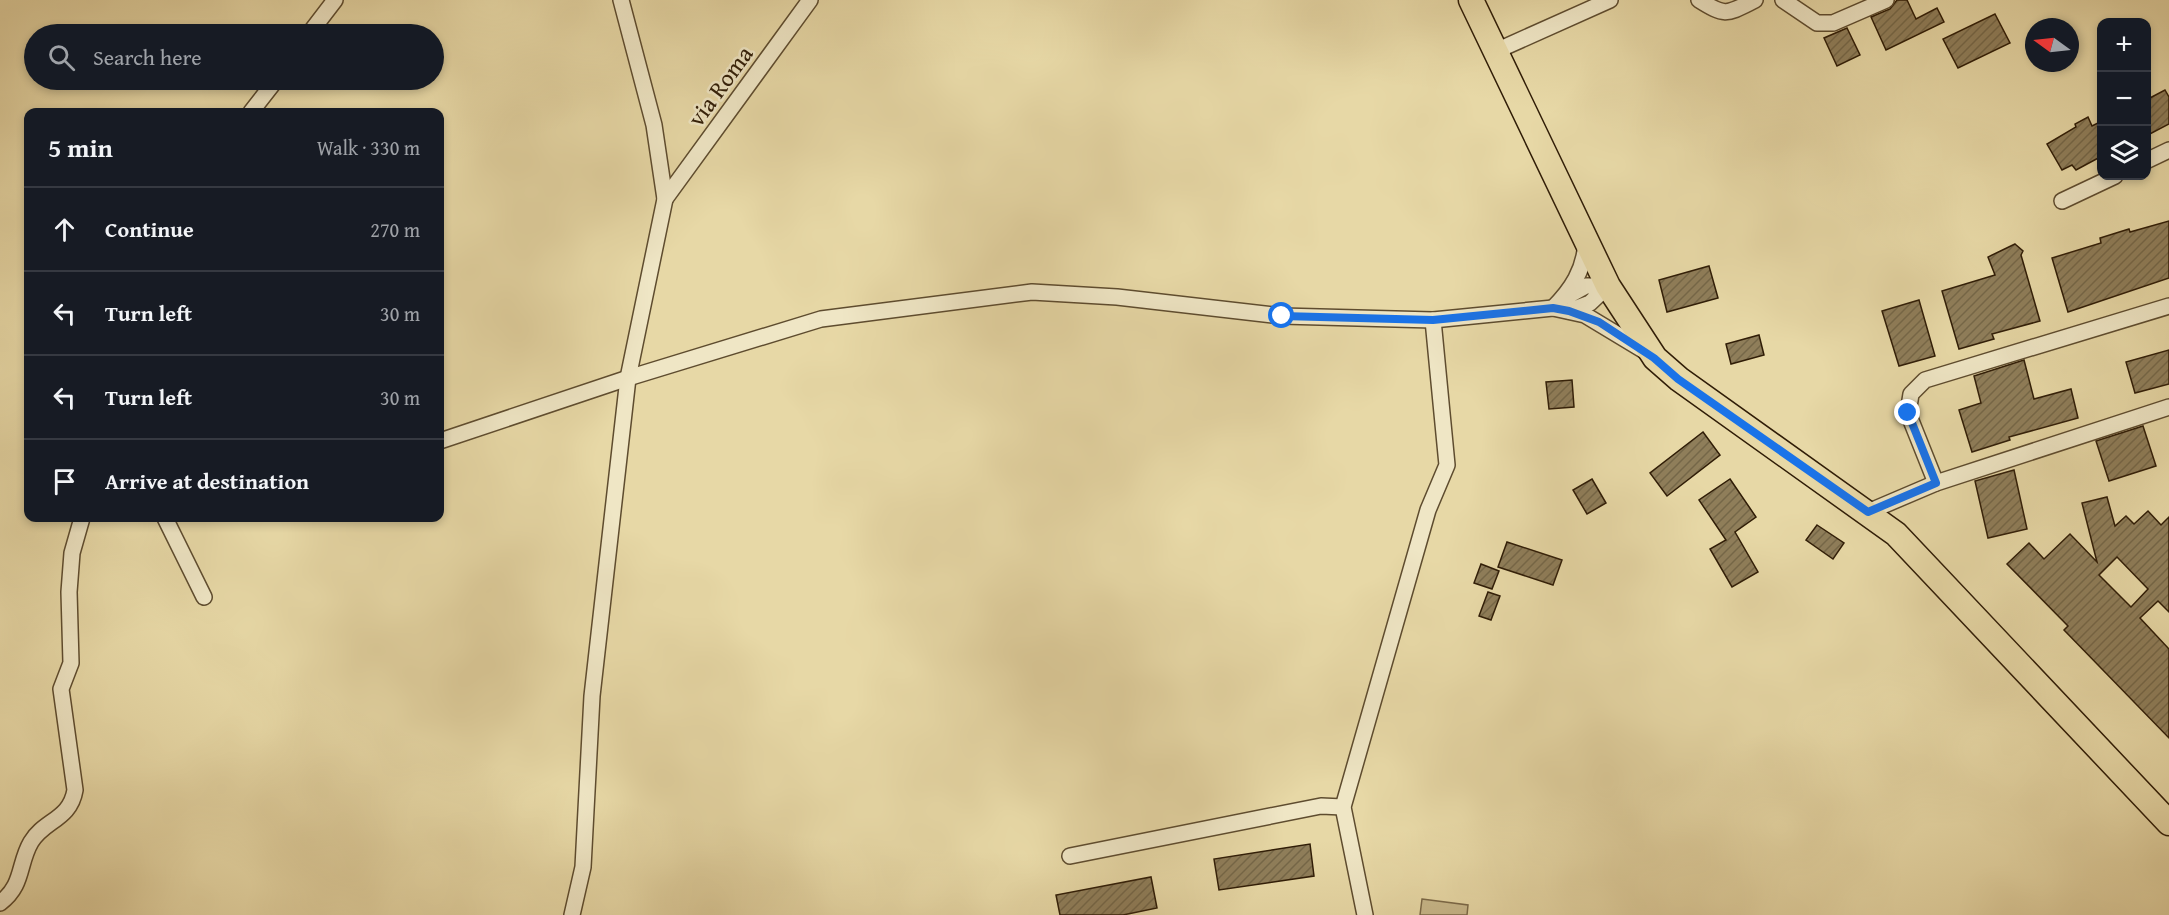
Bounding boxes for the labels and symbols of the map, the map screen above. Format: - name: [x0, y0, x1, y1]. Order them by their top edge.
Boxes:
- north arrow: [2025, 18, 2079, 72]
- street label: via Roma: [679, 38, 762, 134]
- route start: [1268, 302, 1294, 328]
- route end: [1894, 399, 1920, 425]

